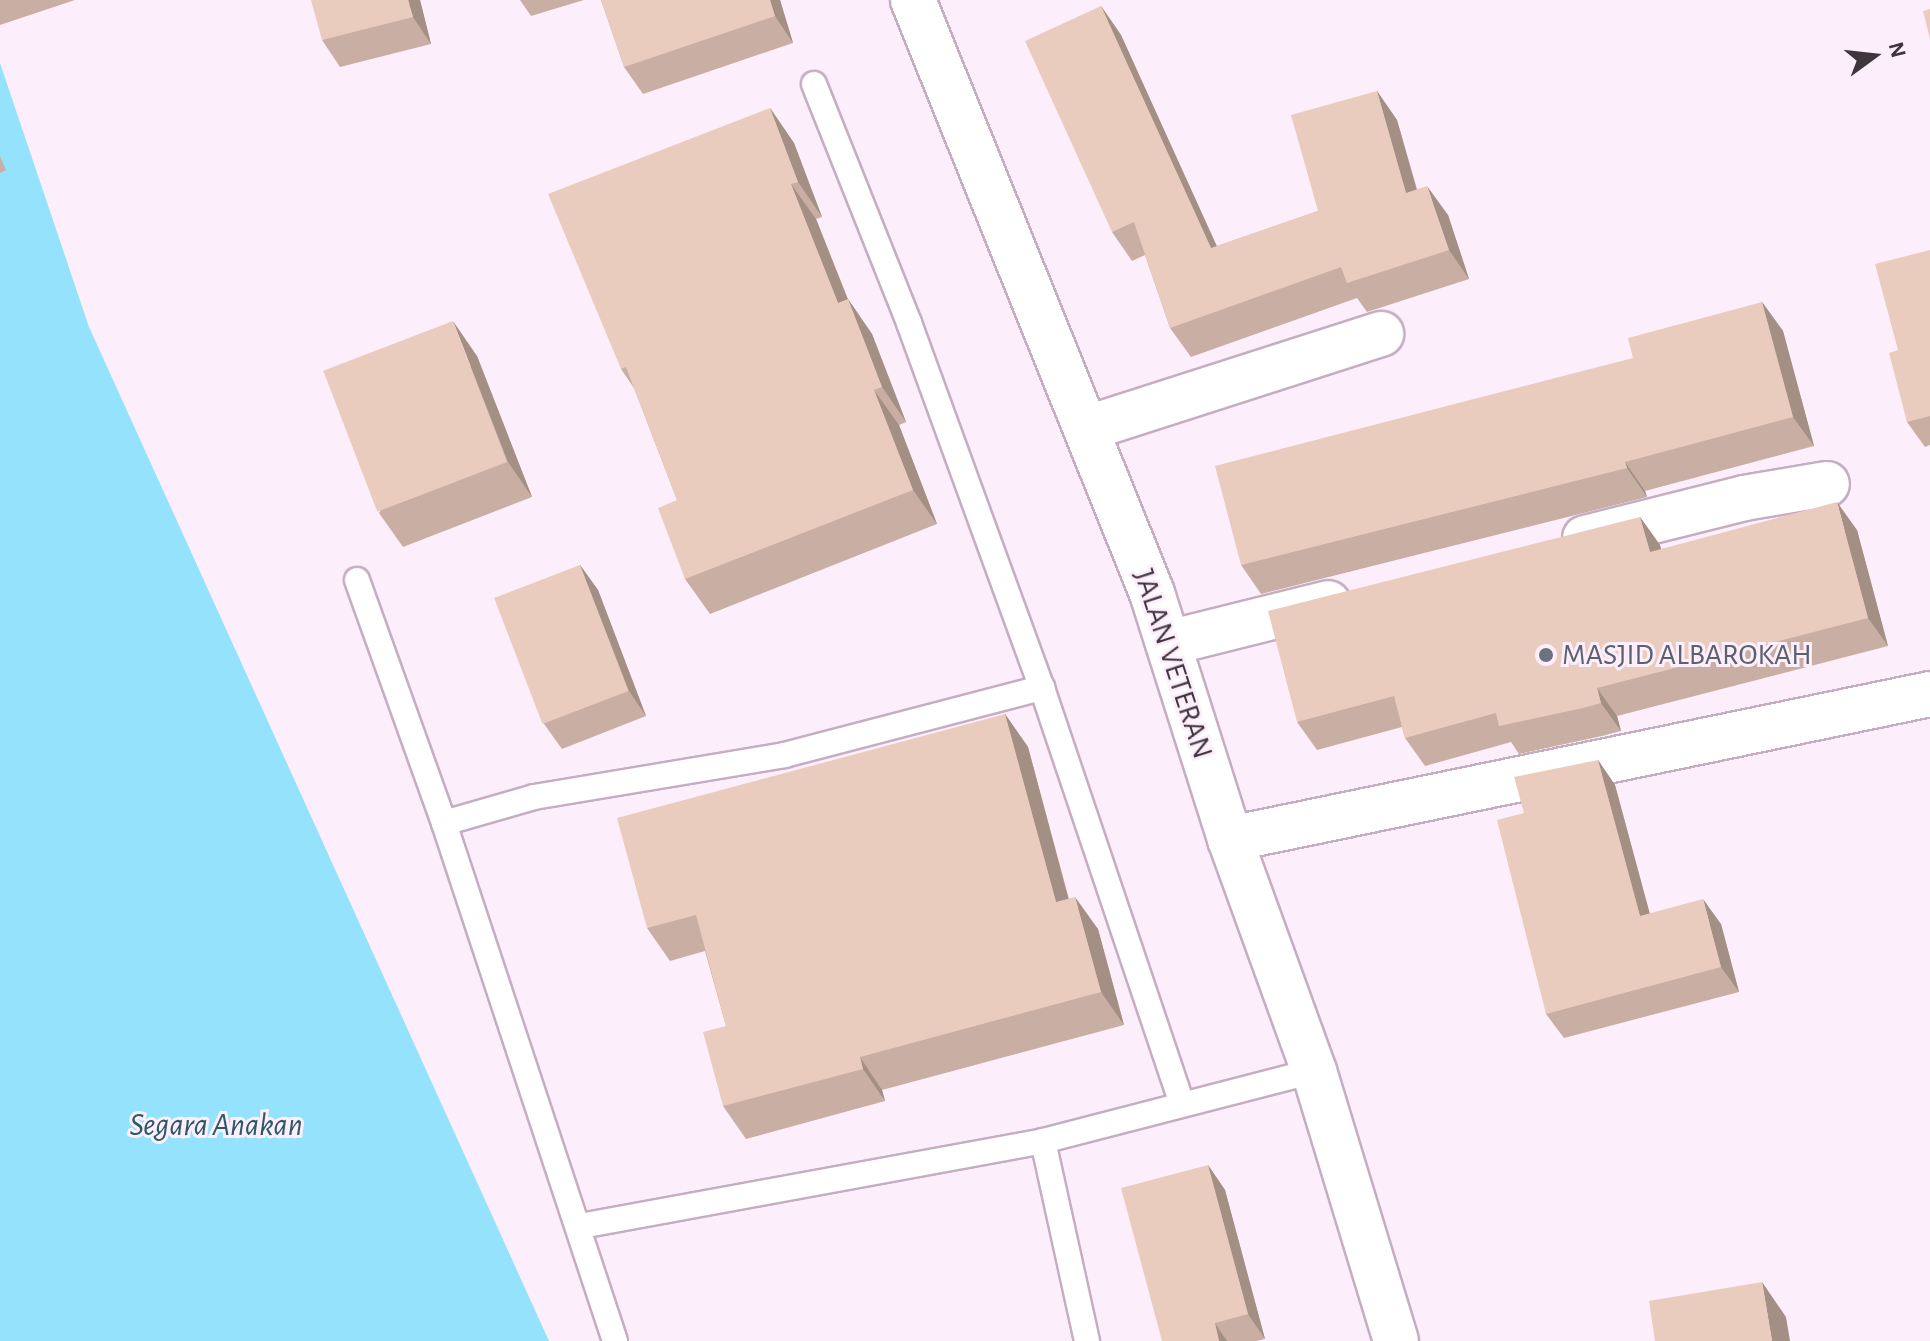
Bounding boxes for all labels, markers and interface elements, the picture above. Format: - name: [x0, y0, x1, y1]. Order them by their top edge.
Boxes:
- north arrow: [1834, 16, 1914, 96]
- text: N: [1885, 40, 1910, 60]
- street label: JALAN VETERAN: [1125, 565, 1221, 763]
- place label: MASJID ALBAROKAH: [1562, 637, 1812, 673]
- marker: MASJID ALBAROKAH: [1537, 646, 1555, 664]
- water label: Segara Anakan: [129, 1106, 303, 1144]

